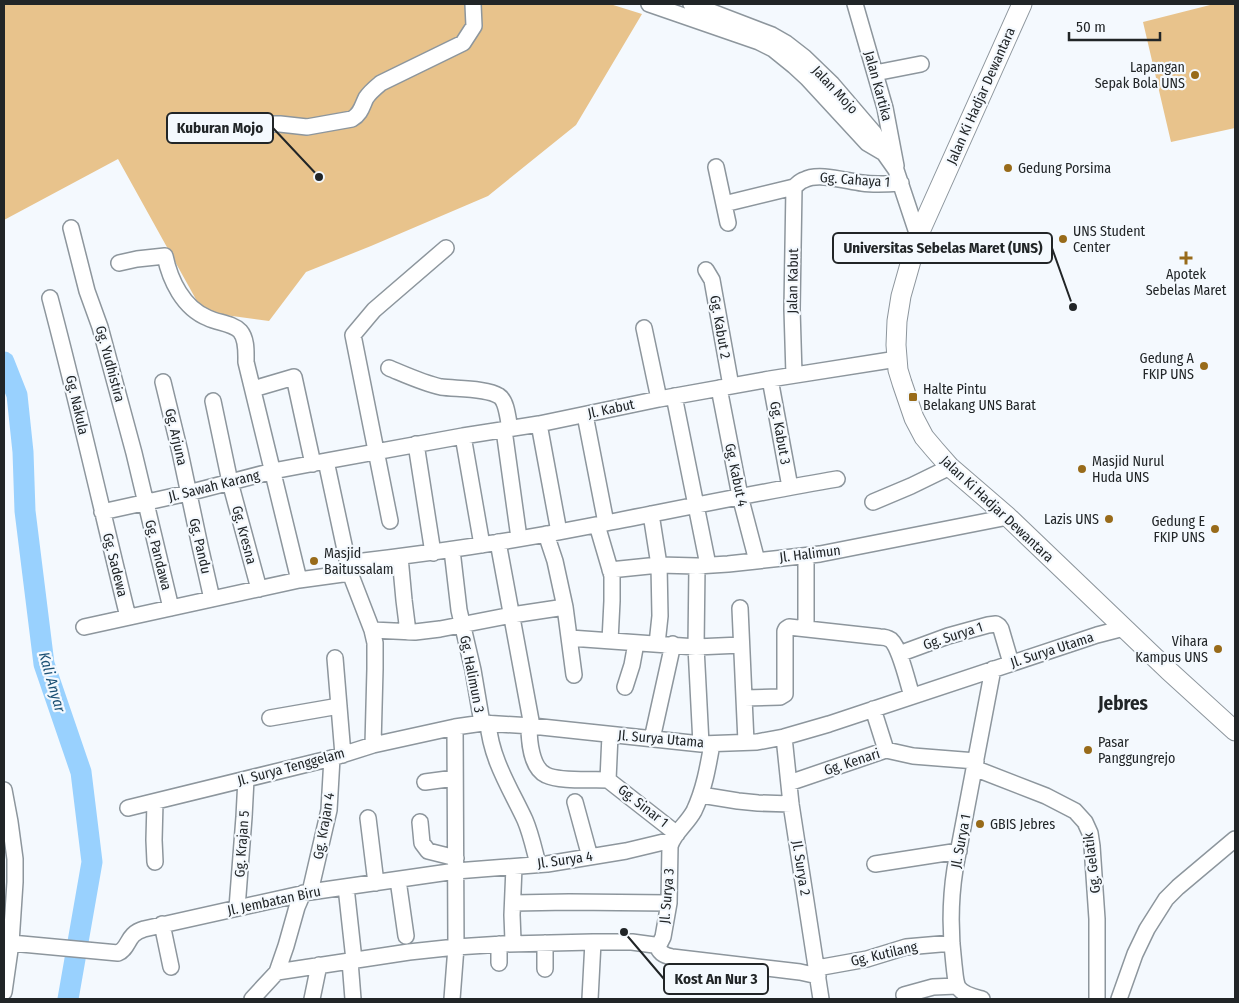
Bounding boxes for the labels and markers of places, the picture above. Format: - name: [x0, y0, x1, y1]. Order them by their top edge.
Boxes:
- place label: Lapangan Sepak Bola UNS: [1095, 59, 1185, 92]
- marker: Lapangan Sepak Bola UNS: [1189, 69, 1201, 81]
- callout: Kuburan Mojo: [167, 113, 273, 143]
- place label: Gedung Porsima: [1018, 160, 1111, 177]
- marker: Gedung Porsima: [1002, 162, 1014, 174]
- place label: UNS Student Center: [1073, 223, 1146, 256]
- callout: Universitas Sebelas Maret (UNS): [833, 233, 1052, 263]
- marker: UNS Student Center: [1057, 233, 1069, 245]
- marker: Apotek Sebelas Maret: [1180, 252, 1192, 264]
- place label: Apotek Sebelas Maret: [1146, 266, 1227, 299]
- place label: Gedung A FKIP UNS: [1140, 350, 1195, 383]
- marker: Gedung A FKIP UNS: [1198, 360, 1210, 372]
- place label: Halte Pintu Belakang UNS Barat: [923, 381, 1036, 414]
- marker: Halte Pintu Belakang UNS Barat: [907, 391, 919, 403]
- place label: Masjid Nurul Huda UNS: [1092, 453, 1165, 486]
- marker: Masjid Nurul Huda UNS: [1076, 463, 1088, 475]
- place label: Lazis UNS: [1044, 511, 1099, 528]
- marker: Lazis UNS: [1103, 513, 1115, 525]
- place label: Gedung E FKIP UNS: [1151, 513, 1205, 546]
- marker: Gedung E FKIP UNS: [1209, 523, 1221, 535]
- place label: Masjid Baitussalam: [324, 545, 394, 578]
- marker: Masjid Baitussalam: [308, 555, 320, 567]
- place label: Vihara Kampus UNS: [1135, 633, 1208, 666]
- marker: Vihara Kampus UNS: [1212, 643, 1224, 655]
- place label: Pasar Panggungrejo: [1098, 734, 1175, 767]
- marker: Pasar Panggungrejo: [1082, 744, 1094, 756]
- place label: GBIS Jebres: [990, 816, 1055, 833]
- marker: GBIS Jebres: [974, 818, 986, 830]
- callout: Kost An Nur 3: [664, 964, 768, 994]

